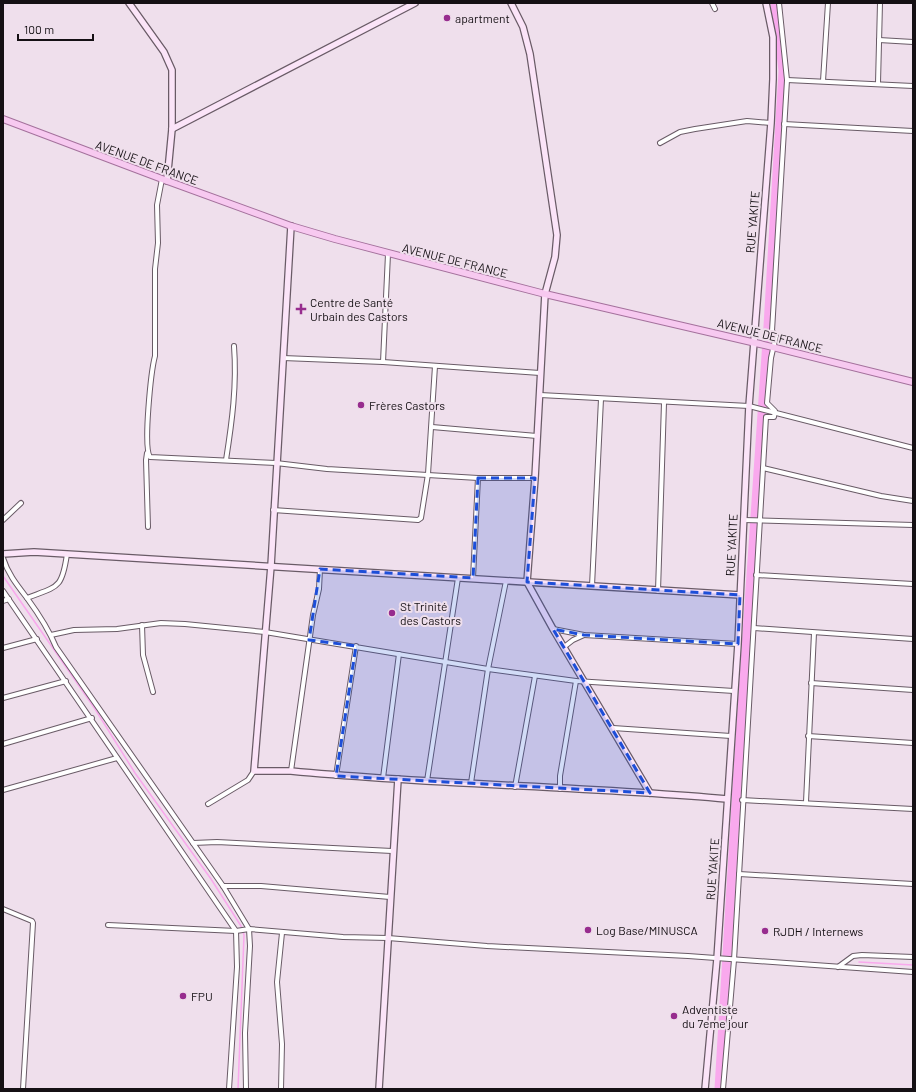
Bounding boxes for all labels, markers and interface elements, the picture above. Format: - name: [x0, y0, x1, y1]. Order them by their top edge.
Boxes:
- place label: apartment: [455, 11, 510, 25]
- marker: apartment: [442, 13, 452, 23]
- scale bar: [18, 16, 93, 42]
- text: 100 m: [24, 22, 54, 36]
- street label: AVENUE DE FRANCE: [94, 137, 200, 187]
- street label: RUE YAKITE: [742, 190, 762, 254]
- street label: AVENUE DE FRANCE: [401, 240, 509, 280]
- place label: Centre de Santé Urbain des Castors: [310, 295, 408, 323]
- marker: Centre de Santé Urbain des Castors: [295, 303, 307, 315]
- street label: AVENUE DE FRANCE: [716, 315, 824, 355]
- place label: Frères Castors: [369, 398, 445, 412]
- marker: Frères Castors: [356, 400, 366, 410]
- street label: RUE YAKITE: [722, 513, 740, 577]
- place label: St Trinité des Castors: [400, 599, 461, 627]
- marker: St Trinité des Castors: [387, 608, 397, 618]
- street label: RUE YAKITE: [703, 837, 721, 901]
- place label: Log Base/MINUSCA: [596, 923, 698, 937]
- place label: RJDH / Internews: [773, 924, 864, 938]
- marker: Log Base/MINUSCA: [583, 925, 593, 935]
- marker: RJDH / Internews: [760, 926, 770, 936]
- place label: FPU: [191, 989, 213, 1003]
- marker: FPU: [178, 991, 188, 1001]
- place label: Adventiste du 7eme jour: [682, 1002, 749, 1030]
- marker: Adventiste du 7eme jour: [669, 1011, 679, 1021]

